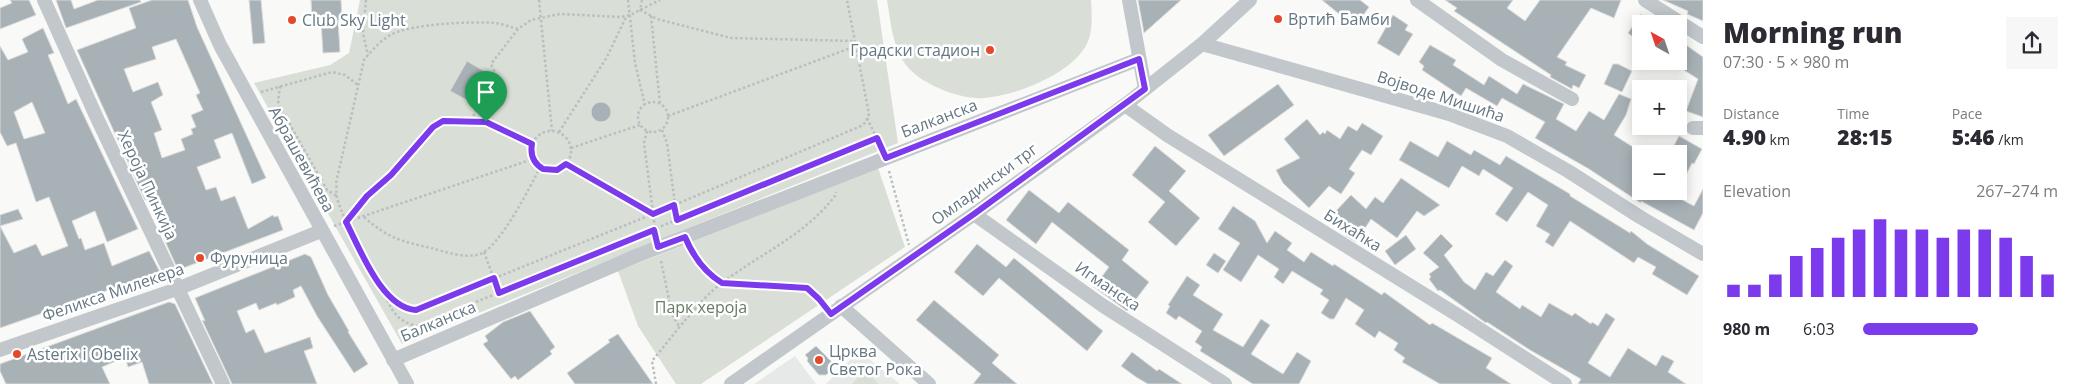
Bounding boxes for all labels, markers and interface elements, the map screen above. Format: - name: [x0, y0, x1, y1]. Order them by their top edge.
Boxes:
- place label: Вртић Бамби: [1288, 8, 1390, 30]
- place label: Club Sky Light: [302, 9, 406, 31]
- marker: Вртић Бамби: [1272, 13, 1284, 25]
- text: Morning run: [1723, 13, 1903, 51]
- marker: Club Sky Light: [286, 14, 298, 26]
- north arrow: [1632, 15, 1688, 70]
- map controls: [1632, 15, 1687, 200]
- button: share: [2006, 17, 2058, 69]
- place label: Градски стадион: [850, 39, 980, 61]
- marker: Градски стадион: [984, 44, 996, 56]
- text: 07:30 · 5 × 980 m: [1723, 51, 1849, 73]
- street label: Војводе Мишића: [1374, 65, 1508, 127]
- pin: [465, 71, 507, 122]
- icon: arrive: [472, 78, 500, 106]
- button: +: [1632, 80, 1687, 135]
- street label: Балканска: [898, 93, 980, 143]
- street label: Абрашевићева: [264, 102, 340, 216]
- text: Distance: [1723, 104, 1779, 123]
- text: Time: [1837, 104, 1869, 123]
- text: Pace: [1952, 104, 1982, 123]
- text: 4.90: [1723, 123, 1766, 151]
- text: 28:15: [1837, 123, 1893, 151]
- text: 5:46: [1952, 123, 1995, 151]
- street label: Хероја Пинкија: [113, 127, 183, 243]
- text: km: [1766, 130, 1790, 149]
- text: /km: [1995, 130, 2024, 149]
- street label: Омладински трг: [926, 138, 1042, 230]
- button: −: [1632, 145, 1687, 200]
- text: Elevation: [1723, 180, 1791, 202]
- text: 267–274 m: [1976, 180, 2058, 202]
- street label: Бихаћка: [1320, 204, 1386, 256]
- place label: Фуруница: [210, 247, 288, 269]
- marker: Фуруница: [194, 252, 206, 264]
- street label: Игманска: [1071, 256, 1145, 316]
- street label: Феликса Милекера: [39, 257, 187, 327]
- street label: Балканска: [397, 295, 479, 347]
- park label: Парк хероја: [655, 296, 747, 318]
- text: 980 m: [1723, 318, 1770, 340]
- text: 6:03: [1803, 318, 1835, 340]
- place label: Црква Светог Рока: [829, 340, 922, 380]
- place label: Asterix i Obelix: [27, 343, 139, 365]
- marker: Asterix i Obelix: [11, 348, 23, 360]
- marker: Црква Светог Рока: [813, 354, 825, 366]

